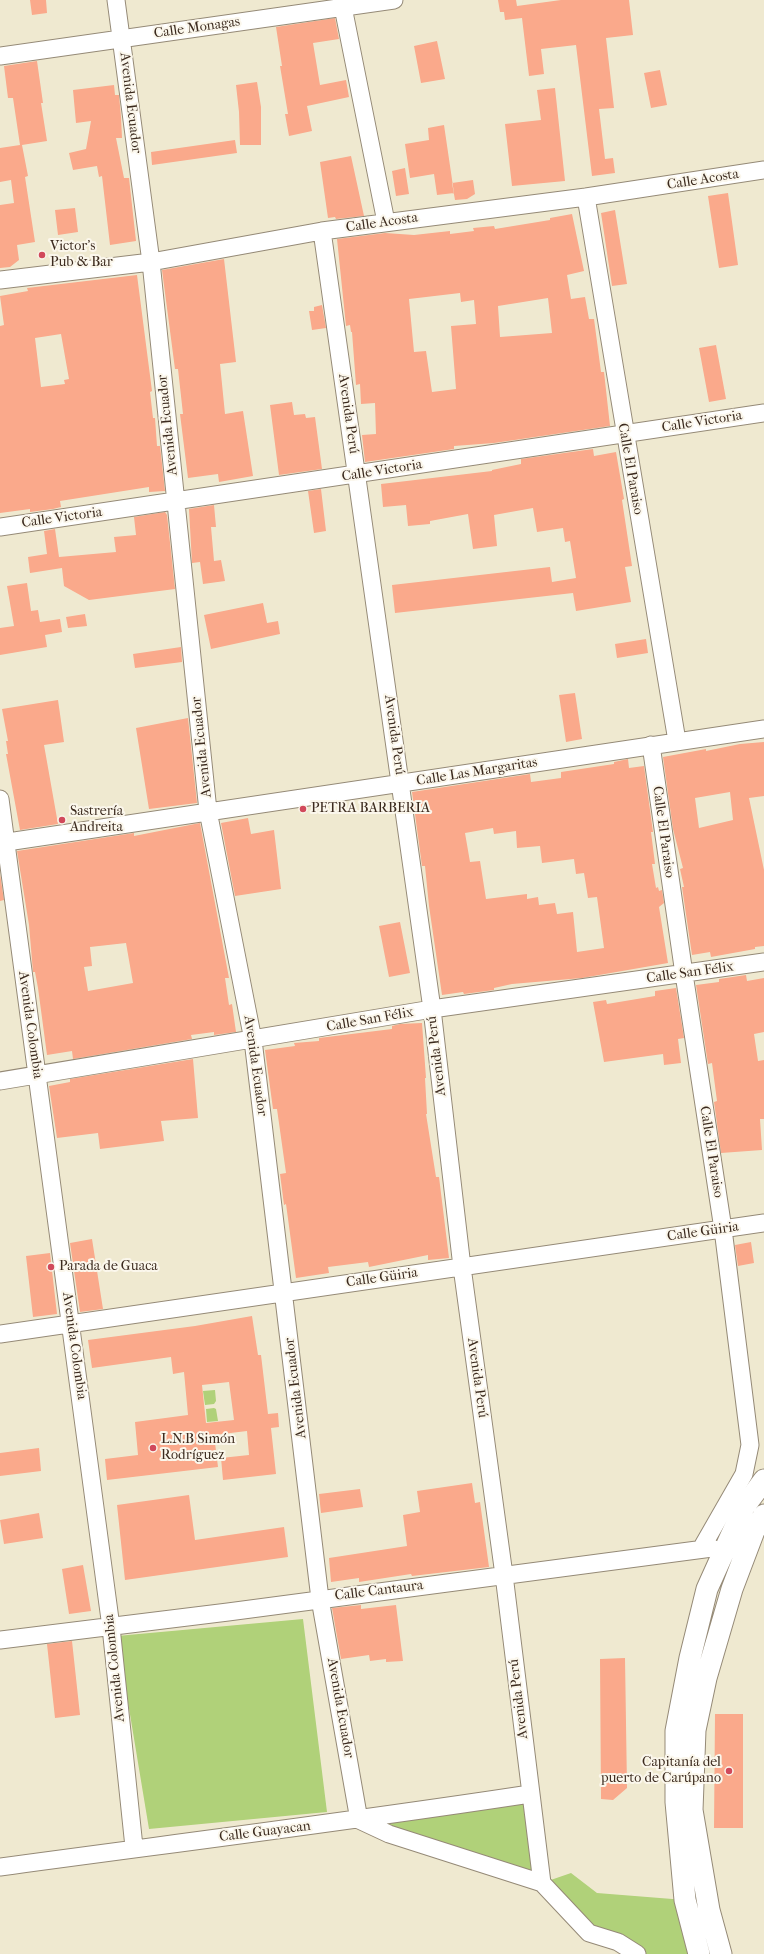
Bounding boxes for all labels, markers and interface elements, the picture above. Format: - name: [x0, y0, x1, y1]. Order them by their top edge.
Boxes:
- street label: Calle Monagas: [153, 14, 241, 42]
- street label: Avenida Ecuador: [115, 52, 145, 154]
- street label: Calle Acosta: [666, 166, 740, 194]
- street label: Calle Acosta: [345, 210, 419, 236]
- place label: Victor's Pub & Bar: [50, 239, 113, 272]
- marker: Victor's Pub & Bar: [37, 250, 47, 260]
- street label: Avenida Perú: [334, 373, 362, 455]
- street label: Avenida Ecuador: [154, 374, 182, 476]
- street label: Calle Victoria: [661, 407, 743, 437]
- street label: Calle El Paraiso: [614, 422, 646, 516]
- street label: Calle Victoria: [341, 456, 423, 486]
- street label: Calle Victoria: [21, 504, 103, 532]
- street label: Avenida Perú: [380, 694, 408, 776]
- street label: Avenida Ecuador: [188, 696, 216, 798]
- street label: Calle Las Margaritas: [415, 754, 539, 790]
- street label: Calle El Paraiso: [648, 785, 678, 879]
- place label: PETRA BARBERIA: [311, 801, 430, 817]
- place label: Sastrería Andreita: [70, 804, 123, 836]
- marker: PETRA BARBERIA: [298, 804, 308, 814]
- marker: Sastrería Andreita: [57, 815, 67, 825]
- street label: Calle San Félix: [645, 959, 735, 987]
- street label: Avenida Colombia: [14, 970, 46, 1080]
- street label: Calle San Félix: [325, 1004, 415, 1036]
- street label: Avenida Ecuador: [240, 1015, 270, 1117]
- street label: Avenida Perú: [424, 1015, 450, 1097]
- street label: Calle El Paraiso: [695, 1105, 727, 1199]
- street label: Calle Güiria: [666, 1219, 740, 1245]
- place label: Parada de Guaca: [59, 1259, 158, 1275]
- marker: Parada de Guaca: [46, 1262, 56, 1272]
- street label: Calle Güiria: [345, 1265, 419, 1291]
- street label: Avenida Colombia: [58, 1291, 90, 1401]
- street label: Avenida Ecuador: [281, 1337, 311, 1439]
- street label: Avenida Perú: [463, 1337, 491, 1419]
- place label: L.N.B Simón Rodríguez: [161, 1432, 235, 1464]
- marker: L.N.B Simón Rodríguez: [148, 1443, 158, 1453]
- street label: Calle Cantaura: [334, 1577, 424, 1605]
- street label: Avenida Colombia: [101, 1613, 129, 1723]
- street label: Avenida Ecuador: [323, 1657, 357, 1759]
- street label: Avenida Perú: [506, 1658, 532, 1740]
- place label: Capitanía del puerto de Carúpano: [601, 1755, 721, 1788]
- marker: Capitanía del puerto de Carúpano: [724, 1766, 734, 1776]
- street label: Calle Guayacan: [218, 1818, 312, 1846]

